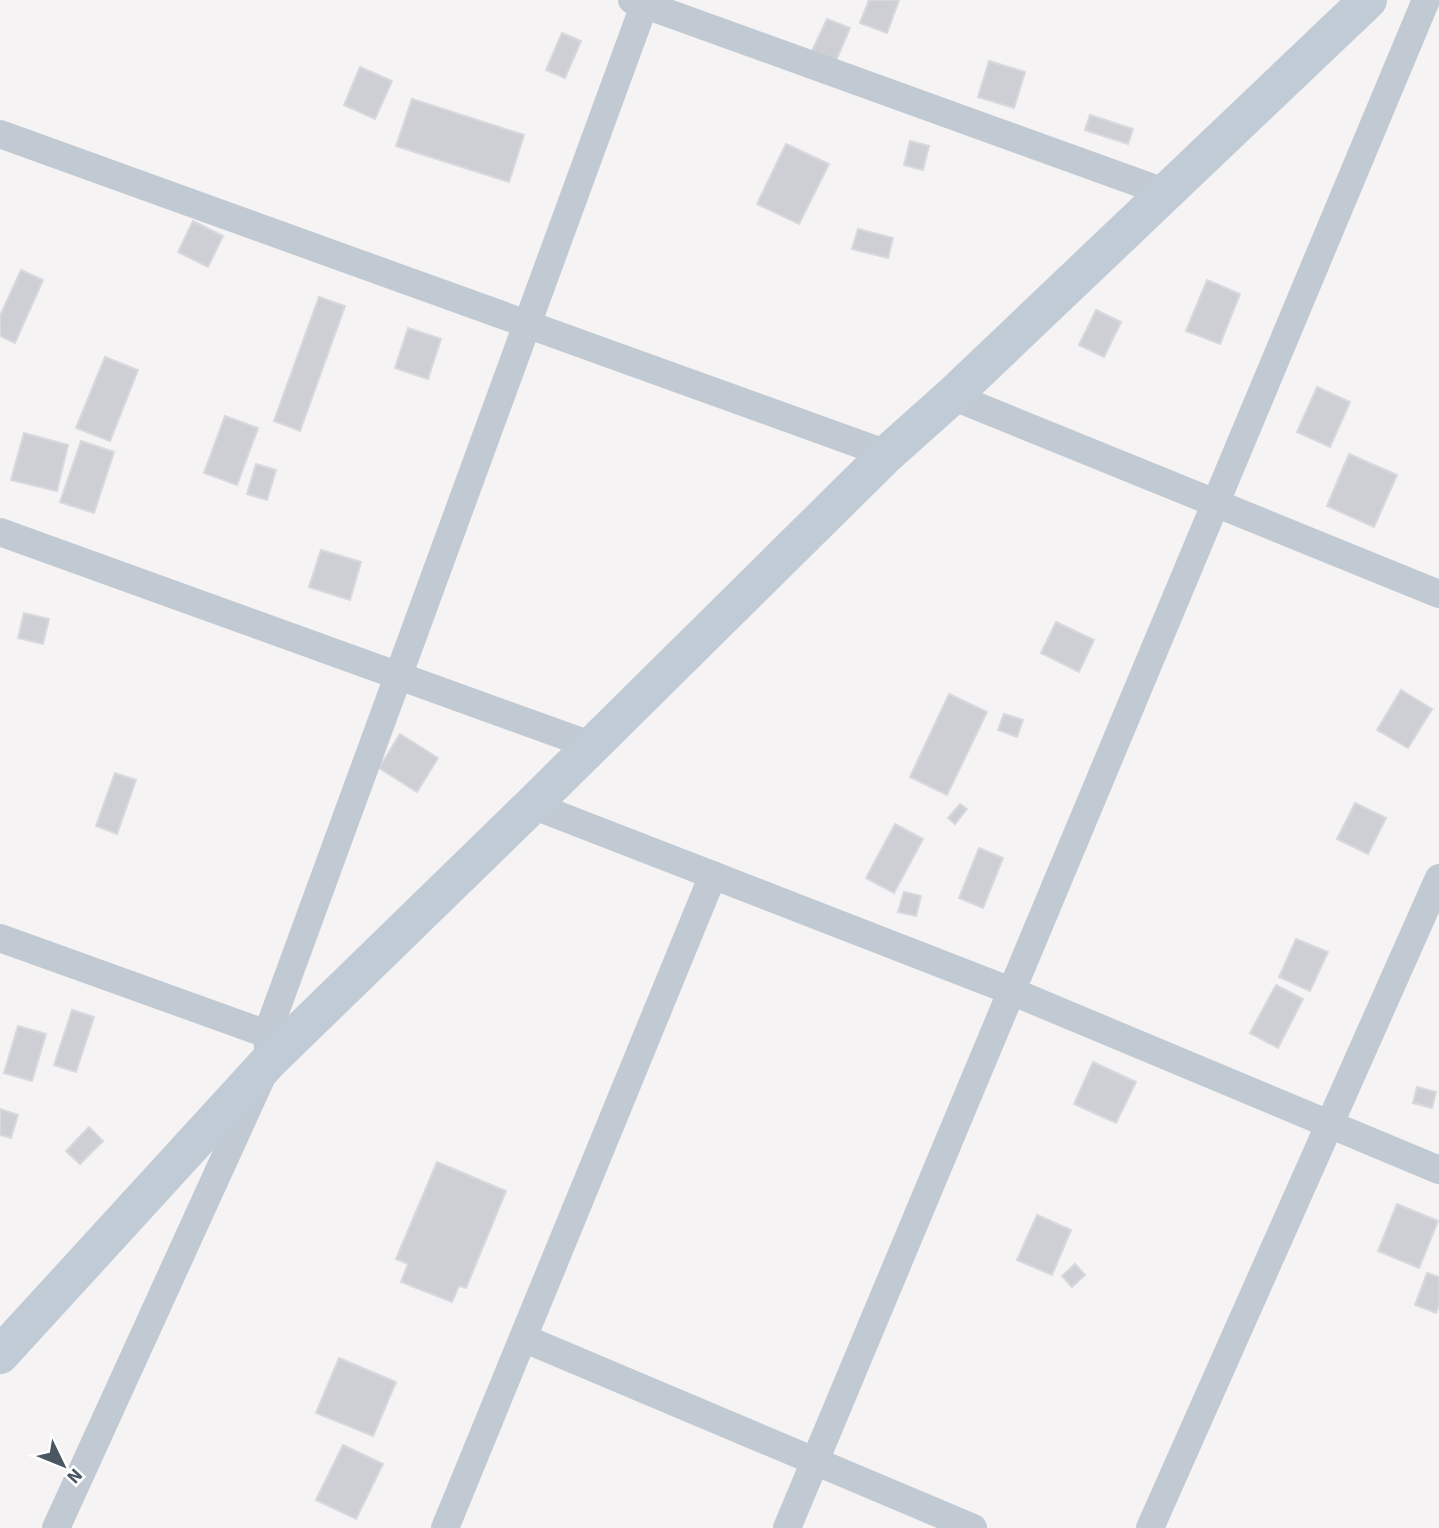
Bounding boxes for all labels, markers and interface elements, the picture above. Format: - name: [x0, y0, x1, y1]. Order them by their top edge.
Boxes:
- north arrow: [28, 1430, 98, 1500]
- text: N: [60, 1462, 89, 1489]

